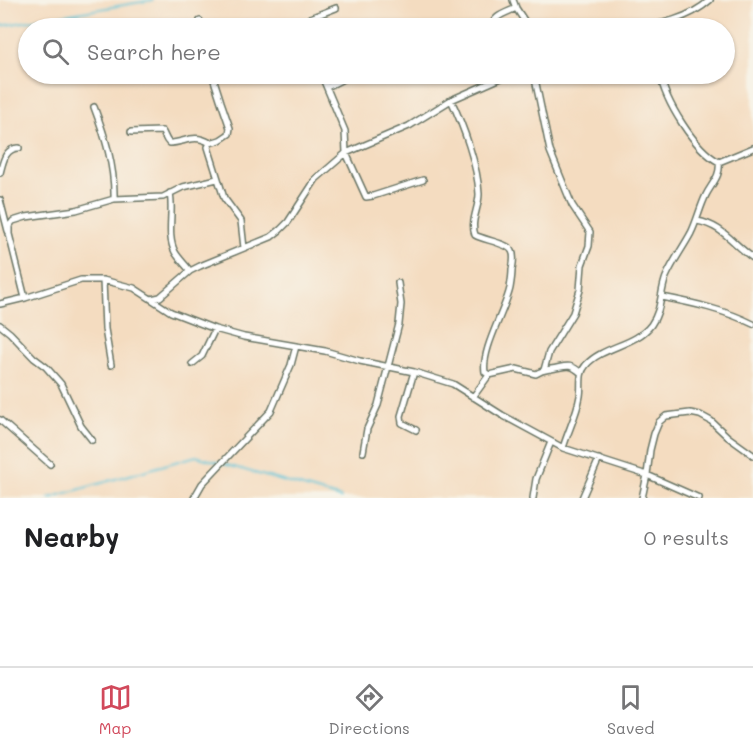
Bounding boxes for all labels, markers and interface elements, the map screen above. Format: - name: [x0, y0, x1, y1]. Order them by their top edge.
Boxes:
- search box: [18, 18, 735, 84]
- icon: search: [39, 35, 72, 68]
- text: Search here: [87, 37, 221, 66]
- text: Nearby: [24, 520, 119, 554]
- text: 0 results: [644, 524, 729, 550]
- tab: Map: [99, 681, 132, 738]
- tab: Directions: [329, 681, 410, 738]
- tab: Saved: [607, 681, 654, 738]

